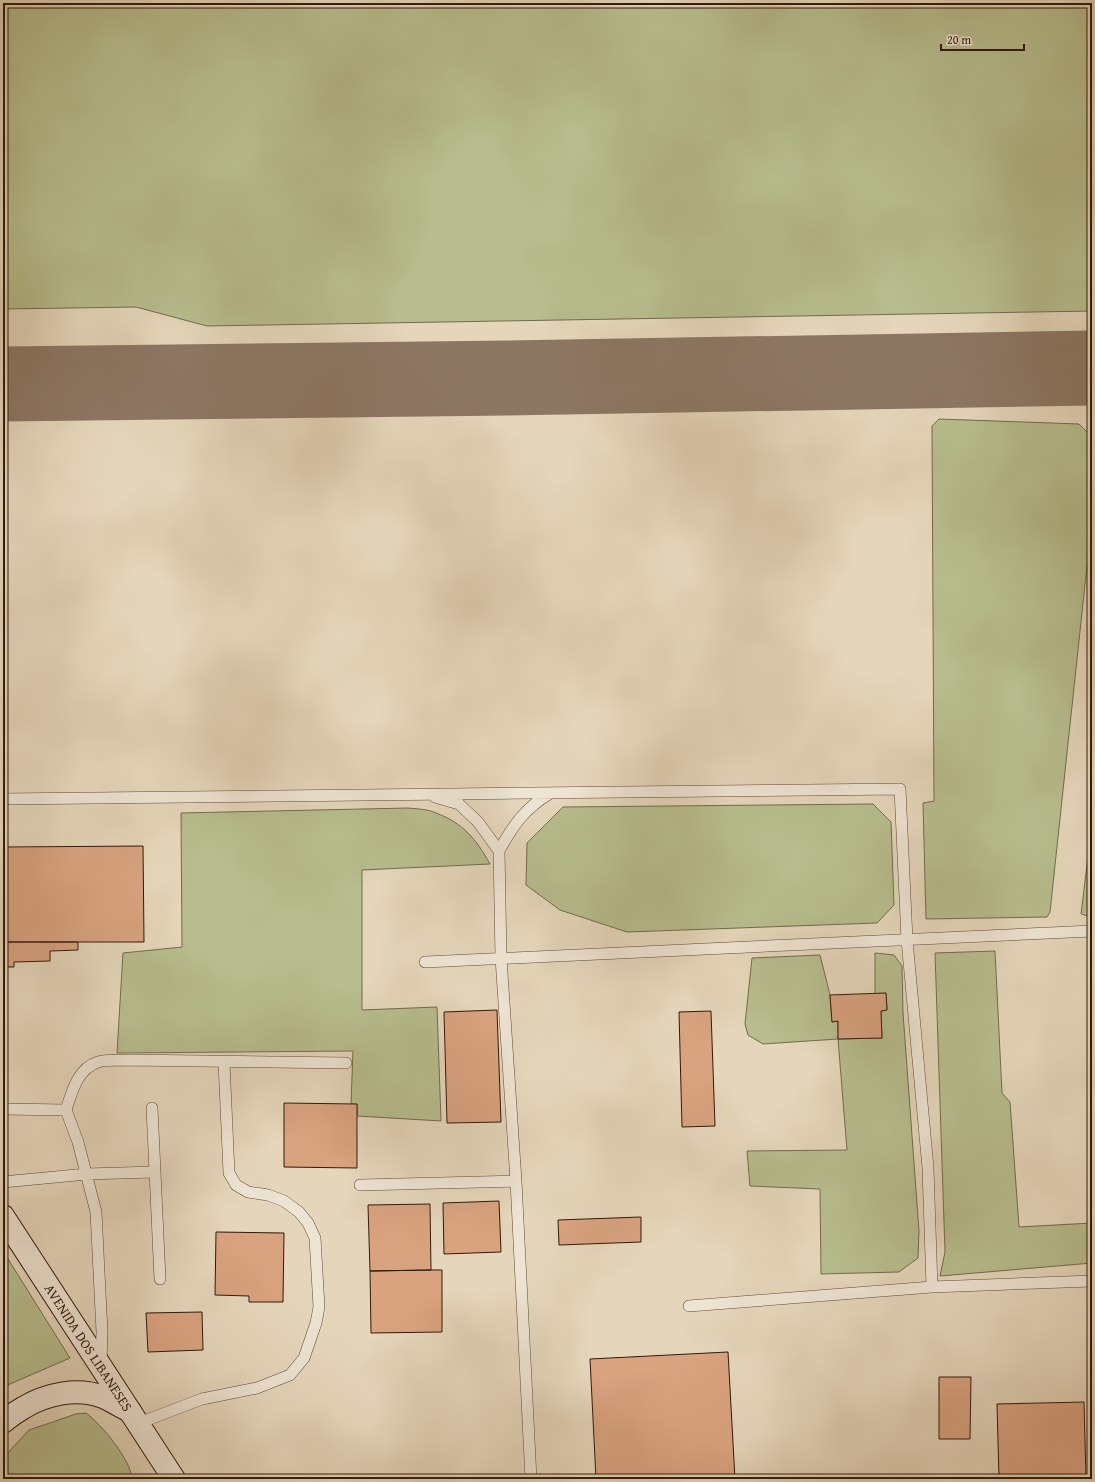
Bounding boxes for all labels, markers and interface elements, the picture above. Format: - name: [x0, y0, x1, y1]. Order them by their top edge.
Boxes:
- scale bar: [941, 26, 1024, 52]
- text: 20 m: [947, 31, 971, 48]
- street label: AVENIDA DOS LIBANESES: [40, 1280, 138, 1415]

